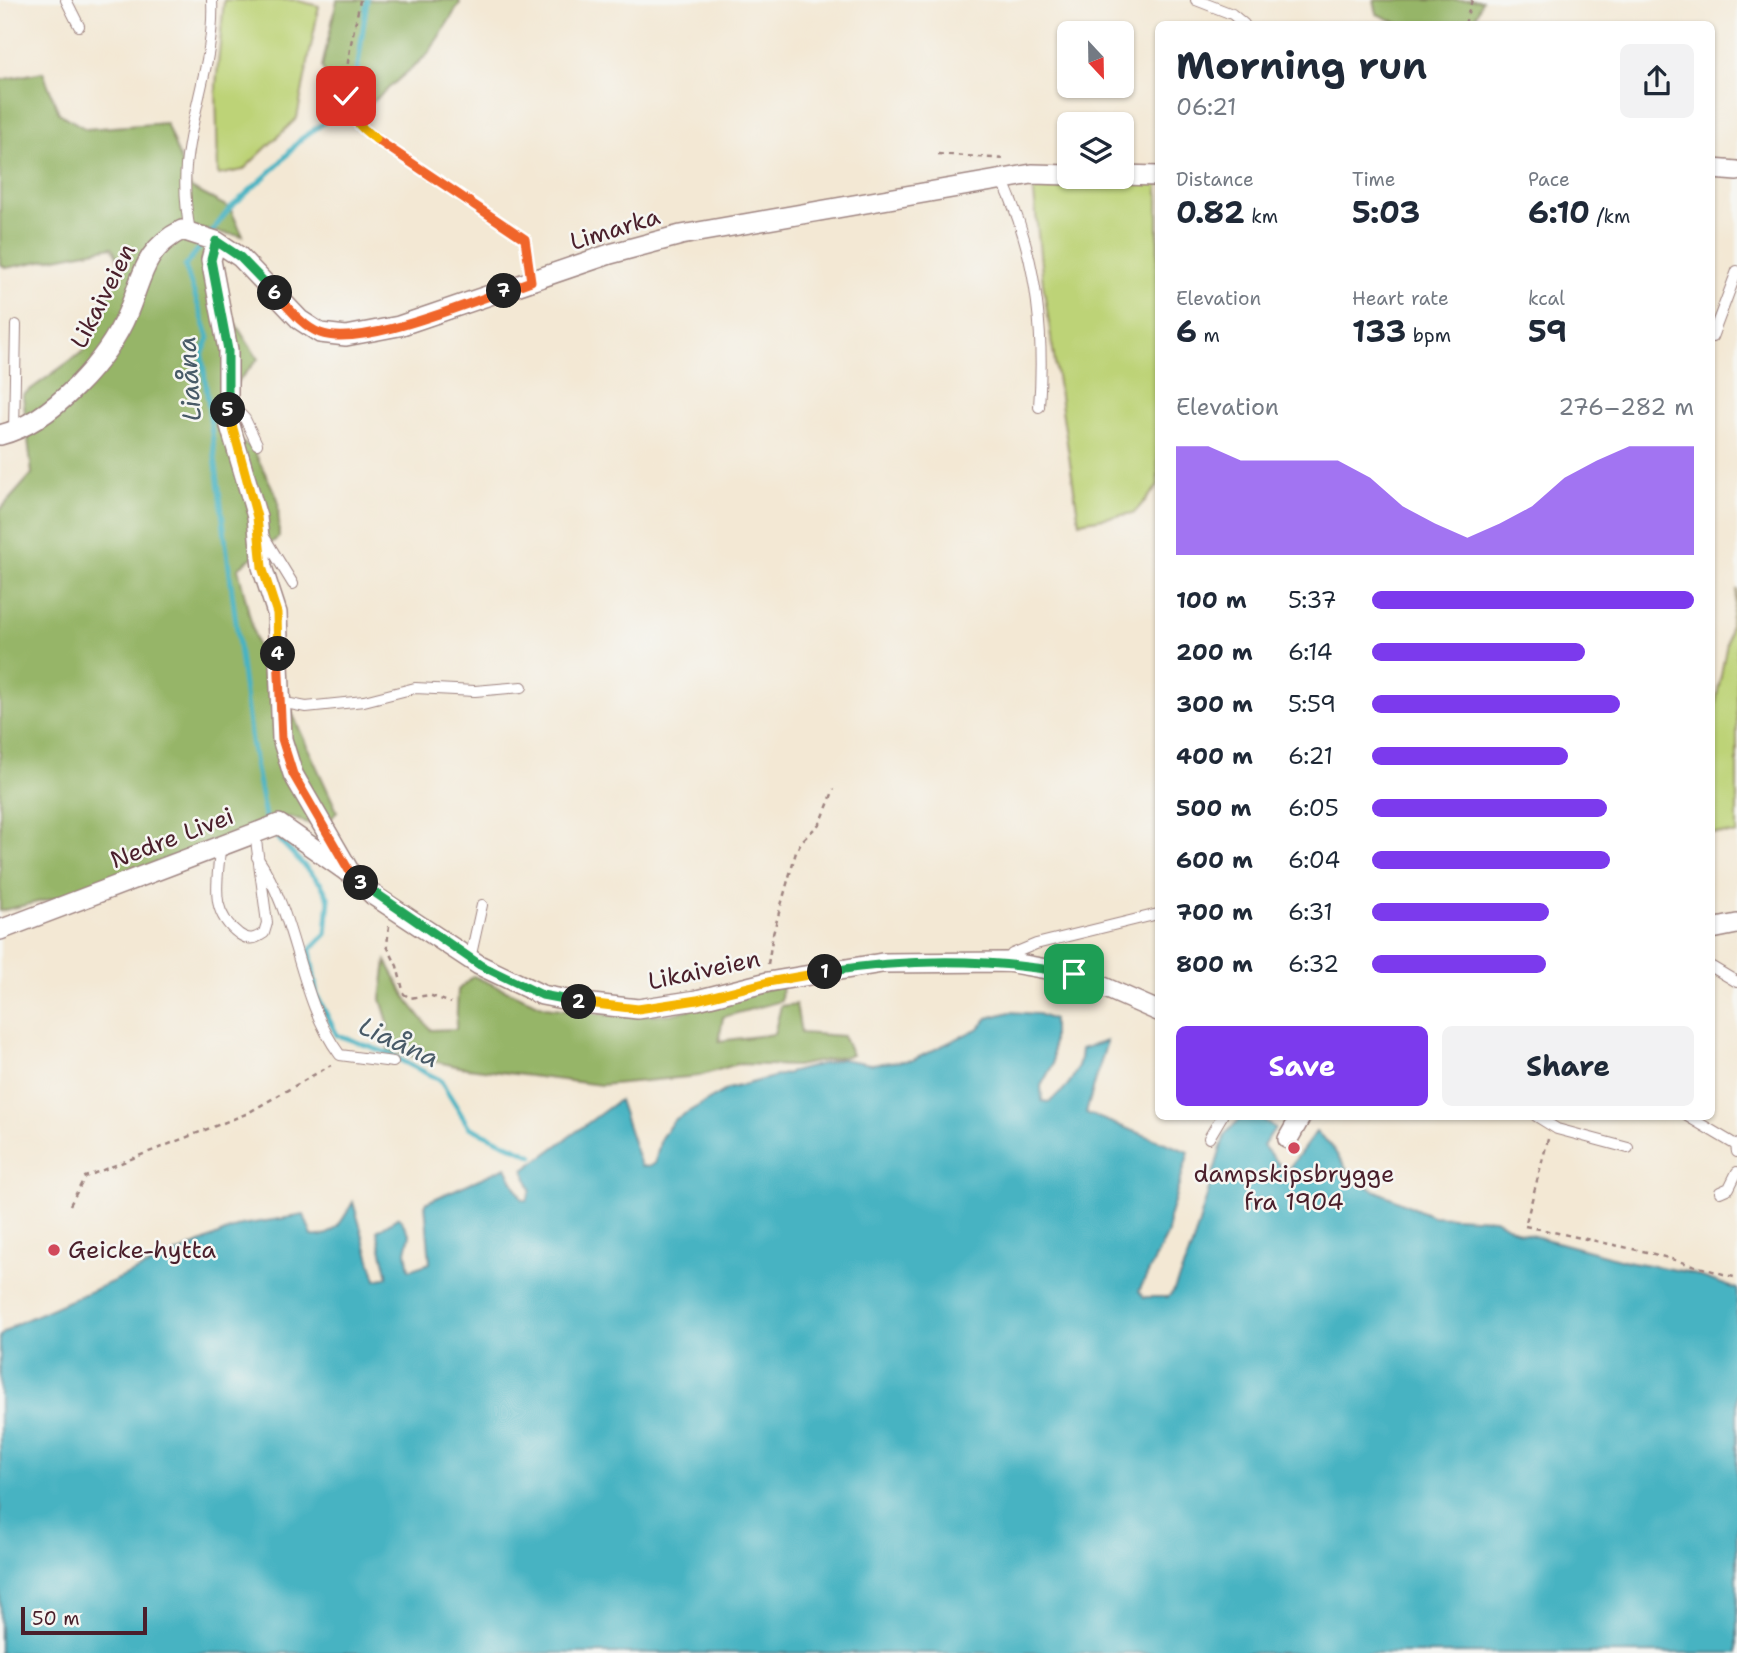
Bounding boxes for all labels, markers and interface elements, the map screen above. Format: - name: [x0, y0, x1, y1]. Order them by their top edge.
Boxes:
- north arrow: [1057, 21, 1134, 98]
- map controls: [1057, 21, 1134, 189]
- text: Morning run: [1176, 40, 1427, 91]
- button: share: [1620, 44, 1694, 118]
- pin: [316, 66, 376, 126]
- icon: check: [327, 77, 365, 115]
- text: 06:21: [1176, 92, 1237, 122]
- button: layers: [1057, 112, 1134, 189]
- text: Distance: [1176, 167, 1254, 192]
- text: Time: [1352, 167, 1396, 192]
- text: Pace: [1528, 167, 1570, 192]
- text: 0.82: [1176, 192, 1245, 233]
- text: 5:03: [1352, 192, 1420, 233]
- text: 6:10: [1528, 192, 1590, 233]
- street label: Limarka: [566, 200, 664, 258]
- text: km: [1245, 204, 1278, 229]
- text: /km: [1590, 204, 1631, 229]
- street label: Likaiveien: [63, 238, 143, 354]
- pin: 7: [486, 274, 522, 308]
- pin: 6: [258, 276, 292, 310]
- text: 7: [497, 278, 510, 303]
- text: 6: [268, 280, 281, 305]
- text: Elevation: [1176, 286, 1261, 311]
- text: Heart rate: [1352, 286, 1449, 311]
- text: kcal: [1528, 286, 1565, 311]
- text: 6: [1176, 311, 1197, 352]
- text: 133: [1352, 311, 1406, 352]
- text: 59: [1528, 311, 1567, 352]
- text: m: [1197, 323, 1220, 348]
- text: bpm: [1406, 323, 1451, 348]
- water label: Liaåna: [168, 335, 209, 423]
- pin: 5: [210, 392, 246, 428]
- text: Elevation: [1176, 392, 1279, 422]
- text: 276–282 m: [1558, 392, 1694, 422]
- text: 5: [222, 397, 233, 422]
- text: 100 m: [1176, 585, 1247, 615]
- text: 5:37: [1288, 585, 1337, 615]
- pin: 4: [260, 636, 296, 672]
- text: 200 m: [1176, 637, 1253, 667]
- text: 6:14: [1288, 637, 1333, 667]
- text: 4: [271, 641, 284, 666]
- text: 300 m: [1176, 689, 1253, 719]
- text: 5:59: [1288, 689, 1336, 719]
- text: 400 m: [1176, 741, 1253, 771]
- text: 6:21: [1288, 741, 1333, 771]
- text: 500 m: [1176, 793, 1251, 823]
- text: 6:05: [1288, 793, 1339, 823]
- street label: Nedre Livei: [106, 800, 238, 876]
- text: 600 m: [1176, 845, 1253, 875]
- text: 6:04: [1288, 845, 1340, 875]
- pin: 3: [344, 866, 378, 900]
- text: 3: [354, 870, 367, 895]
- text: 700 m: [1176, 897, 1253, 927]
- text: 6:31: [1288, 897, 1333, 927]
- street label: Likaiveien: [645, 943, 763, 997]
- pin: [1044, 944, 1104, 1004]
- text: 800 m: [1176, 949, 1253, 979]
- text: 6:32: [1288, 949, 1339, 979]
- pin: 1: [808, 954, 842, 990]
- icon: arrive: [1055, 955, 1093, 993]
- text: 1: [820, 959, 829, 984]
- pin: 2: [562, 984, 596, 1020]
- text: 2: [572, 989, 585, 1014]
- water label: Liaåna: [353, 1008, 445, 1075]
- button: Save: [1176, 1026, 1428, 1106]
- button: Share: [1442, 1026, 1694, 1106]
- marker: dampskipsbrygge fra 1904: [1286, 1140, 1302, 1156]
- place label: dampskipsbrygge fra 1904: [1193, 1158, 1395, 1218]
- place label: Geicke-hytta: [68, 1234, 216, 1266]
- marker: Geicke-hytta: [46, 1242, 62, 1258]
- scale bar: [21, 1604, 147, 1636]
- text: 50 m: [32, 1606, 80, 1631]

